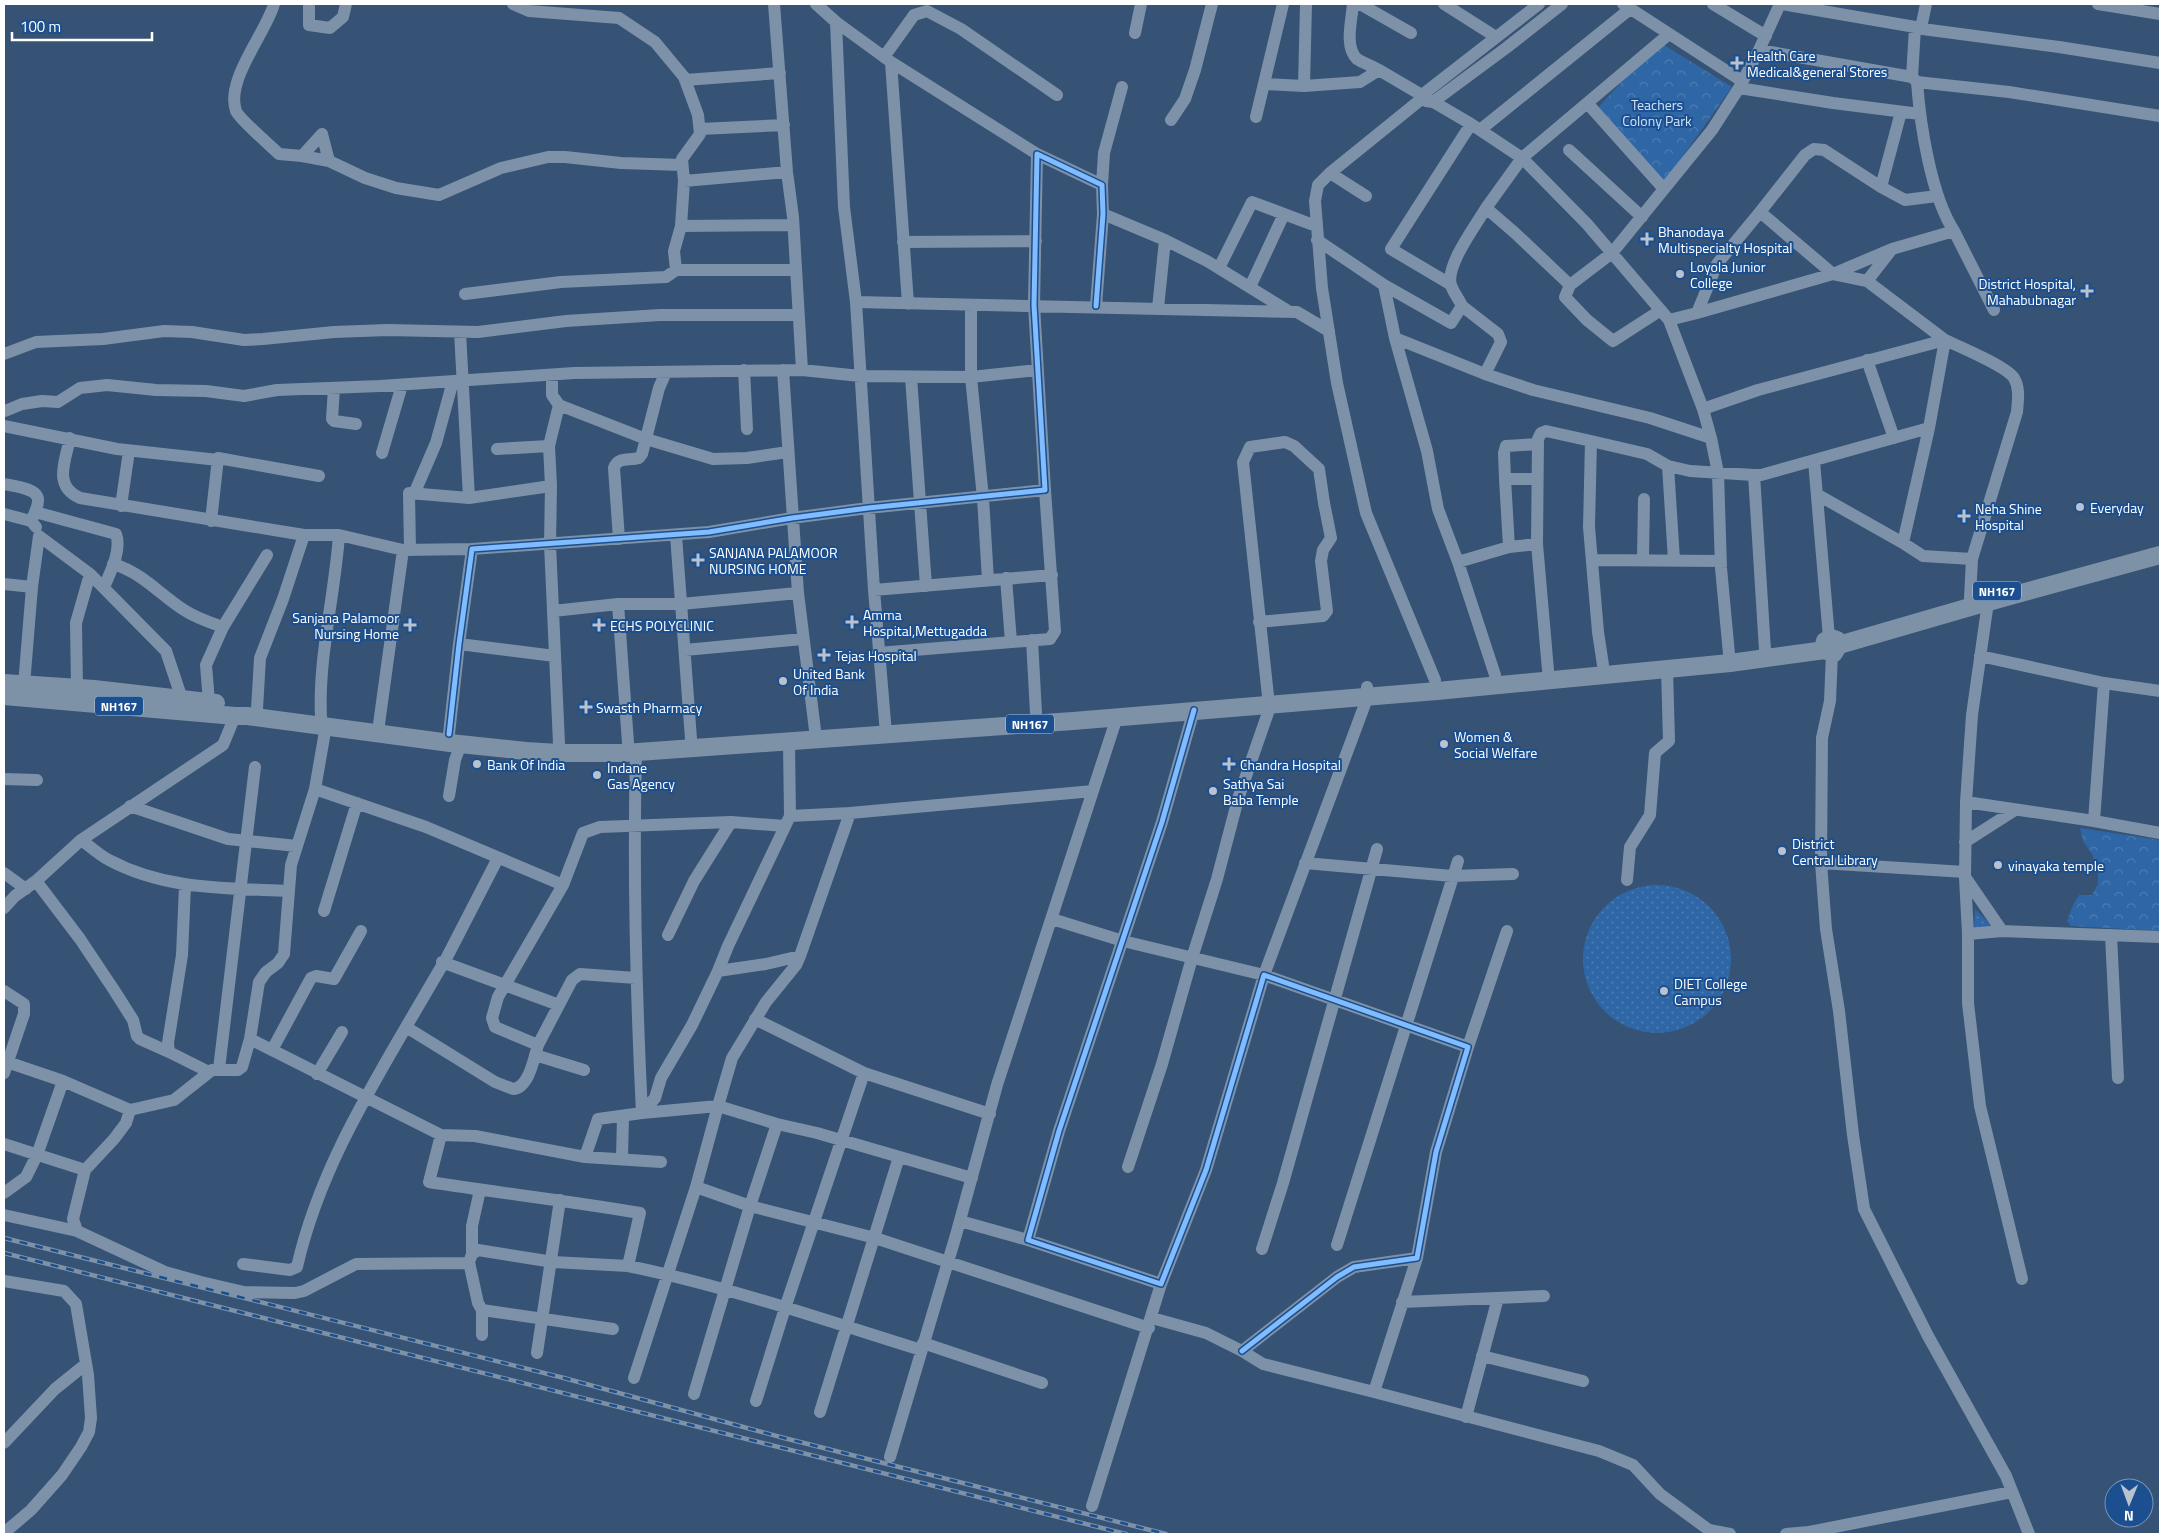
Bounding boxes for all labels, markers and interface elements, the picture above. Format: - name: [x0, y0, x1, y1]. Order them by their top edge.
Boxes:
- scale bar: [12, 10, 152, 42]
- text: 100 m: [20, 15, 61, 38]
- place label: Health Care Medical&general Stores: [1747, 45, 1887, 82]
- marker: Health Care Medical&general Stores: [1731, 57, 1743, 69]
- park label: Teachers Colony Park: [1622, 94, 1692, 131]
- place label: Bhanodaya Multispecialty Hospital: [1658, 221, 1792, 258]
- marker: Bhanodaya Multispecialty Hospital: [1640, 232, 1654, 246]
- place label: Loyola Junior College: [1690, 256, 1766, 293]
- marker: Loyola Junior College: [1674, 268, 1686, 280]
- place label: District Hospital, Mahabubnagar: [1978, 273, 2076, 310]
- marker: District Hospital, Mahabubnagar: [2080, 284, 2094, 298]
- place label: Everyday: [2090, 497, 2144, 518]
- place label: Neha Shine Hospital: [1975, 498, 2042, 535]
- marker: Everyday: [2074, 501, 2086, 513]
- marker: Neha Shine Hospital: [1957, 509, 1971, 523]
- place label: SANJANA PALAMOOR NURSING HOME: [709, 542, 838, 579]
- marker: SANJANA PALAMOOR NURSING HOME: [691, 553, 705, 567]
- road number: NH167: [1973, 582, 2021, 600]
- place label: Amma Hospital,Mettugadda: [863, 604, 987, 641]
- place label: Sanjana Palamoor Nursing Home: [292, 607, 399, 644]
- place label: ECHS POLYCLINIC: [610, 615, 714, 636]
- marker: Amma Hospital,Mettugadda: [845, 615, 859, 629]
- marker: Sanjana Palamoor Nursing Home: [403, 618, 417, 632]
- marker: ECHS POLYCLINIC: [592, 618, 606, 632]
- place label: Tejas Hospital: [835, 645, 917, 666]
- marker: Tejas Hospital: [817, 648, 831, 662]
- place label: United Bank Of India: [793, 663, 865, 700]
- marker: United Bank Of India: [777, 675, 789, 687]
- road number: NH167: [95, 696, 143, 716]
- place label: Swasth Pharmacy: [596, 697, 703, 718]
- marker: Swasth Pharmacy: [580, 701, 592, 713]
- road number: NH167: [1006, 714, 1054, 734]
- place label: Women & Social Welfare: [1454, 726, 1537, 763]
- marker: Women & Social Welfare: [1438, 738, 1450, 750]
- place label: Bank Of India: [487, 754, 565, 775]
- place label: Chandra Hospital: [1240, 754, 1341, 775]
- place label: Indane Gas Agency: [607, 757, 675, 794]
- marker: Chandra Hospital: [1222, 757, 1236, 771]
- marker: Bank Of India: [471, 758, 483, 770]
- marker: Indane Gas Agency: [591, 769, 603, 781]
- place label: Sathya Sai Baba Temple: [1223, 773, 1299, 810]
- marker: Sathya Sai Baba Temple: [1207, 785, 1219, 797]
- place label: District Central Library: [1792, 833, 1878, 870]
- marker: District Central Library: [1776, 845, 1788, 857]
- place label: vinayaka temple: [2008, 855, 2104, 876]
- marker: vinayaka temple: [1992, 859, 2004, 871]
- place label: DIET College Campus: [1674, 973, 1747, 1010]
- marker: DIET College Campus: [1658, 985, 1670, 997]
- north arrow: [2104, 1478, 2154, 1528]
- text: N: [2124, 1506, 2134, 1527]

